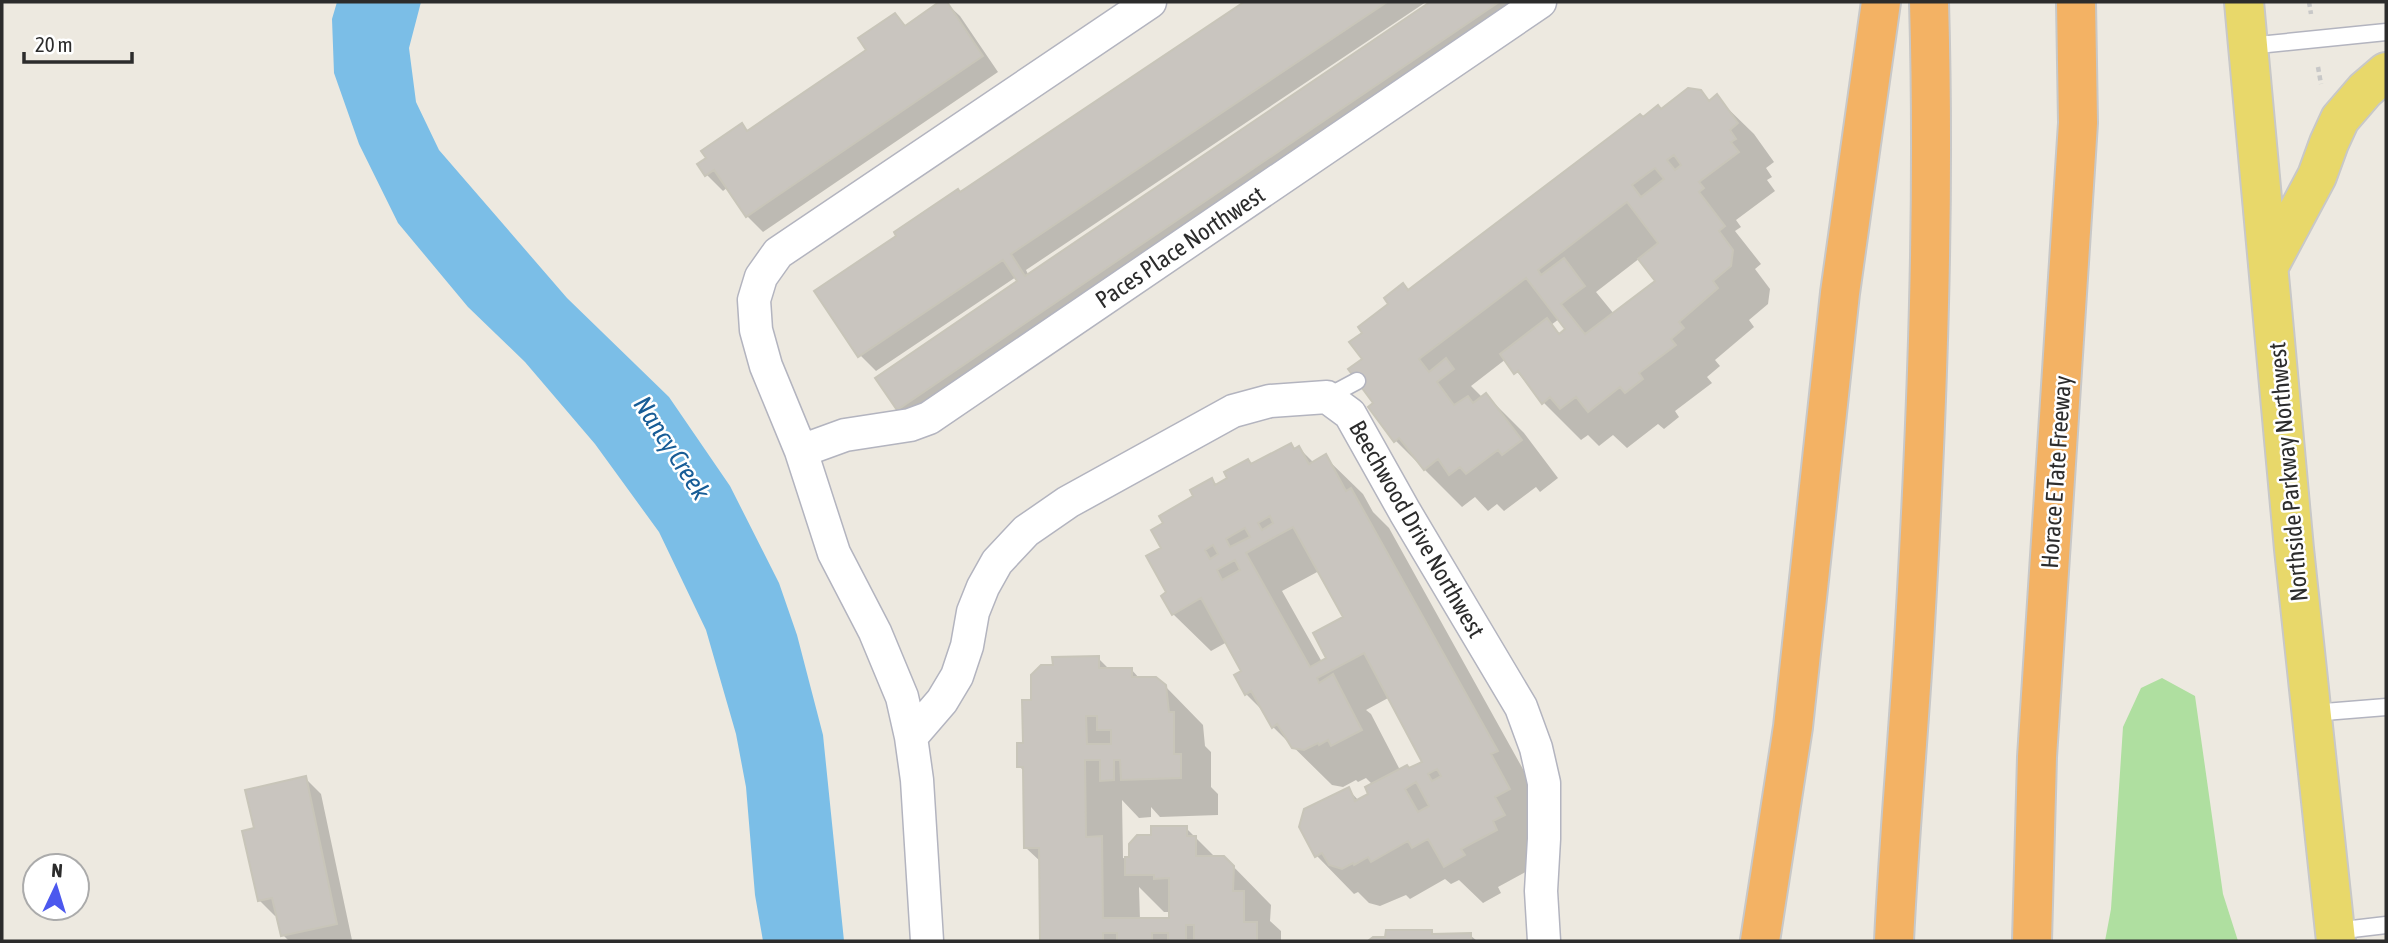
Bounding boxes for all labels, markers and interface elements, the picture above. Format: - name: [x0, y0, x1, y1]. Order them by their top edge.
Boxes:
- scale bar: [24, 21, 133, 65]
- text: 20 m: [35, 32, 73, 56]
- street label: Paces Place Northwest: [1091, 181, 1269, 313]
- street label: Northside Parkway Northwest: [2263, 341, 2313, 603]
- street label: Horace E Tate Freeway: [2036, 375, 2076, 569]
- water label: Nancy Creek: [628, 391, 717, 506]
- street label: Beechwood Drive Northwest: [1344, 416, 1490, 642]
- north arrow: [21, 852, 91, 922]
- text: N: [51, 859, 64, 881]

